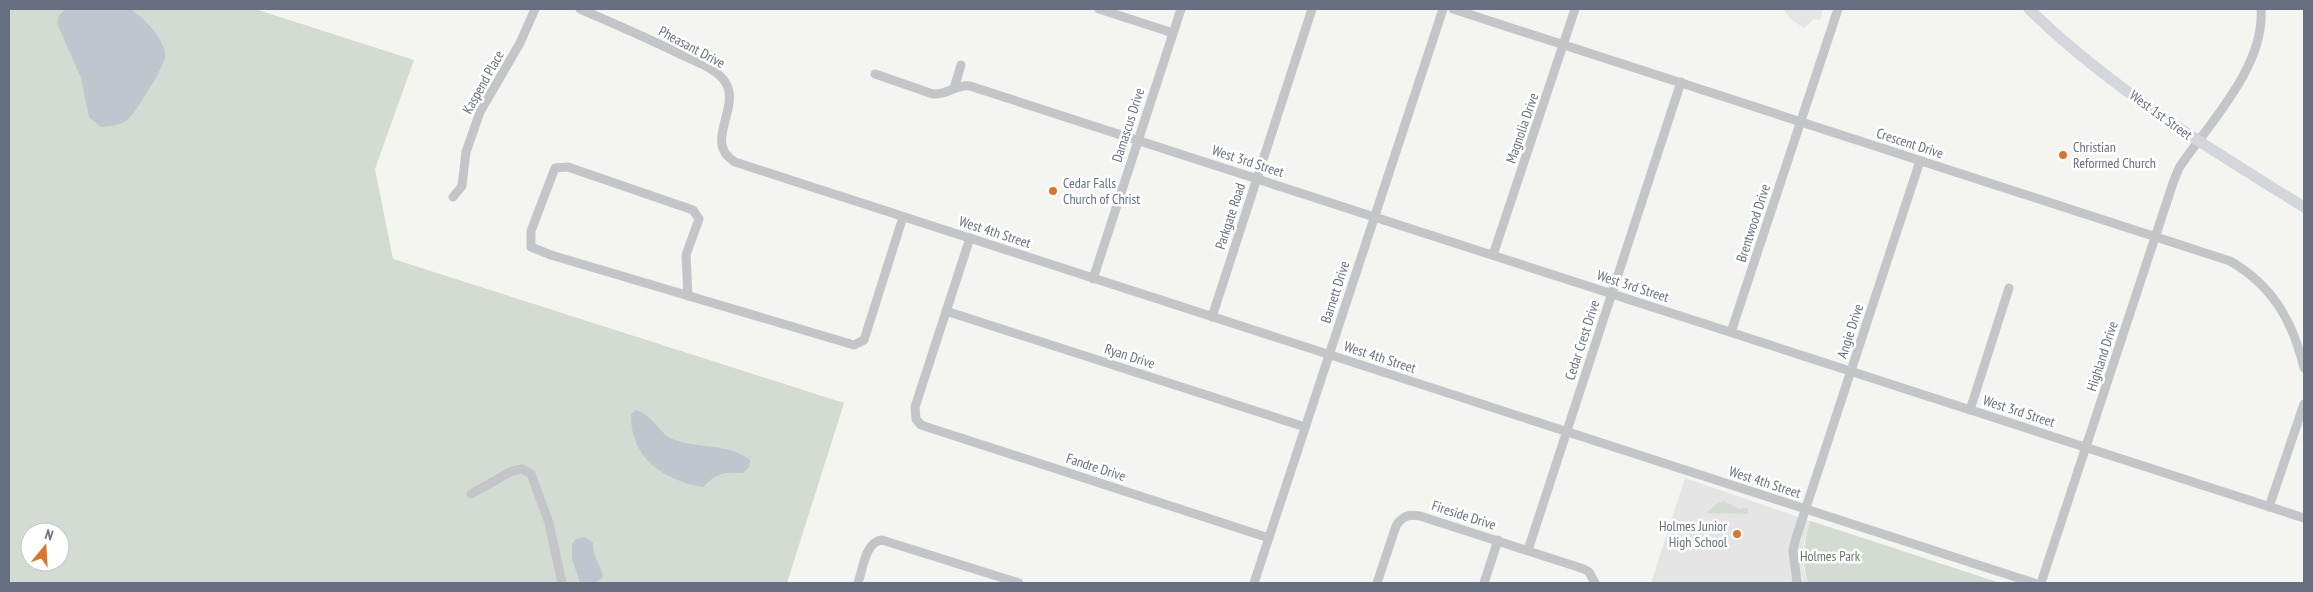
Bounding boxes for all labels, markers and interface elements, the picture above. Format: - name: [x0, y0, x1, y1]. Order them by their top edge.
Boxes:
- street label: Pheasant Drive: [656, 22, 728, 72]
- street label: Kaspend Place: [458, 47, 508, 117]
- street label: Damascus Drive: [1108, 86, 1148, 164]
- street label: West 1st Street: [2126, 86, 2196, 144]
- street label: Magnolia Drive: [1502, 90, 1542, 165]
- street label: Crescent Drive: [1874, 124, 1946, 162]
- place label: Christian Reformed Church: [2073, 138, 2156, 172]
- street label: West 3rd Street: [1210, 141, 1286, 181]
- marker: Christian Reformed Church: [2057, 149, 2069, 161]
- place label: Cedar Falls Church of Christ: [1063, 174, 1140, 208]
- street label: Parkgate Road: [1211, 181, 1249, 251]
- street label: Brentwood Drive: [1732, 182, 1774, 264]
- marker: Cedar Falls Church of Christ: [1047, 185, 1059, 197]
- street label: West 4th Street: [957, 212, 1033, 252]
- street label: Barnett Drive: [1317, 259, 1354, 325]
- street label: West 3rd Street: [1595, 266, 1671, 306]
- street label: Cedar Crest Drive: [1561, 297, 1603, 382]
- street label: Angie Drive: [1833, 301, 1867, 360]
- street label: Highland Drive: [2082, 319, 2122, 393]
- street label: West 4th Street: [1342, 337, 1418, 377]
- street label: Ryan Drive: [1103, 339, 1158, 373]
- street label: West 3rd Street: [1981, 391, 2057, 431]
- street label: Fandre Drive: [1064, 449, 1128, 485]
- street label: West 4th Street: [1727, 462, 1803, 502]
- street label: Fireside Drive: [1430, 496, 1499, 534]
- place label: Holmes Junior High School: [1659, 517, 1728, 551]
- north arrow: [20, 522, 70, 572]
- text: N: [43, 525, 55, 544]
- marker: Holmes Junior High School: [1731, 528, 1743, 540]
- park label: Holmes Park: [1800, 547, 1861, 565]

